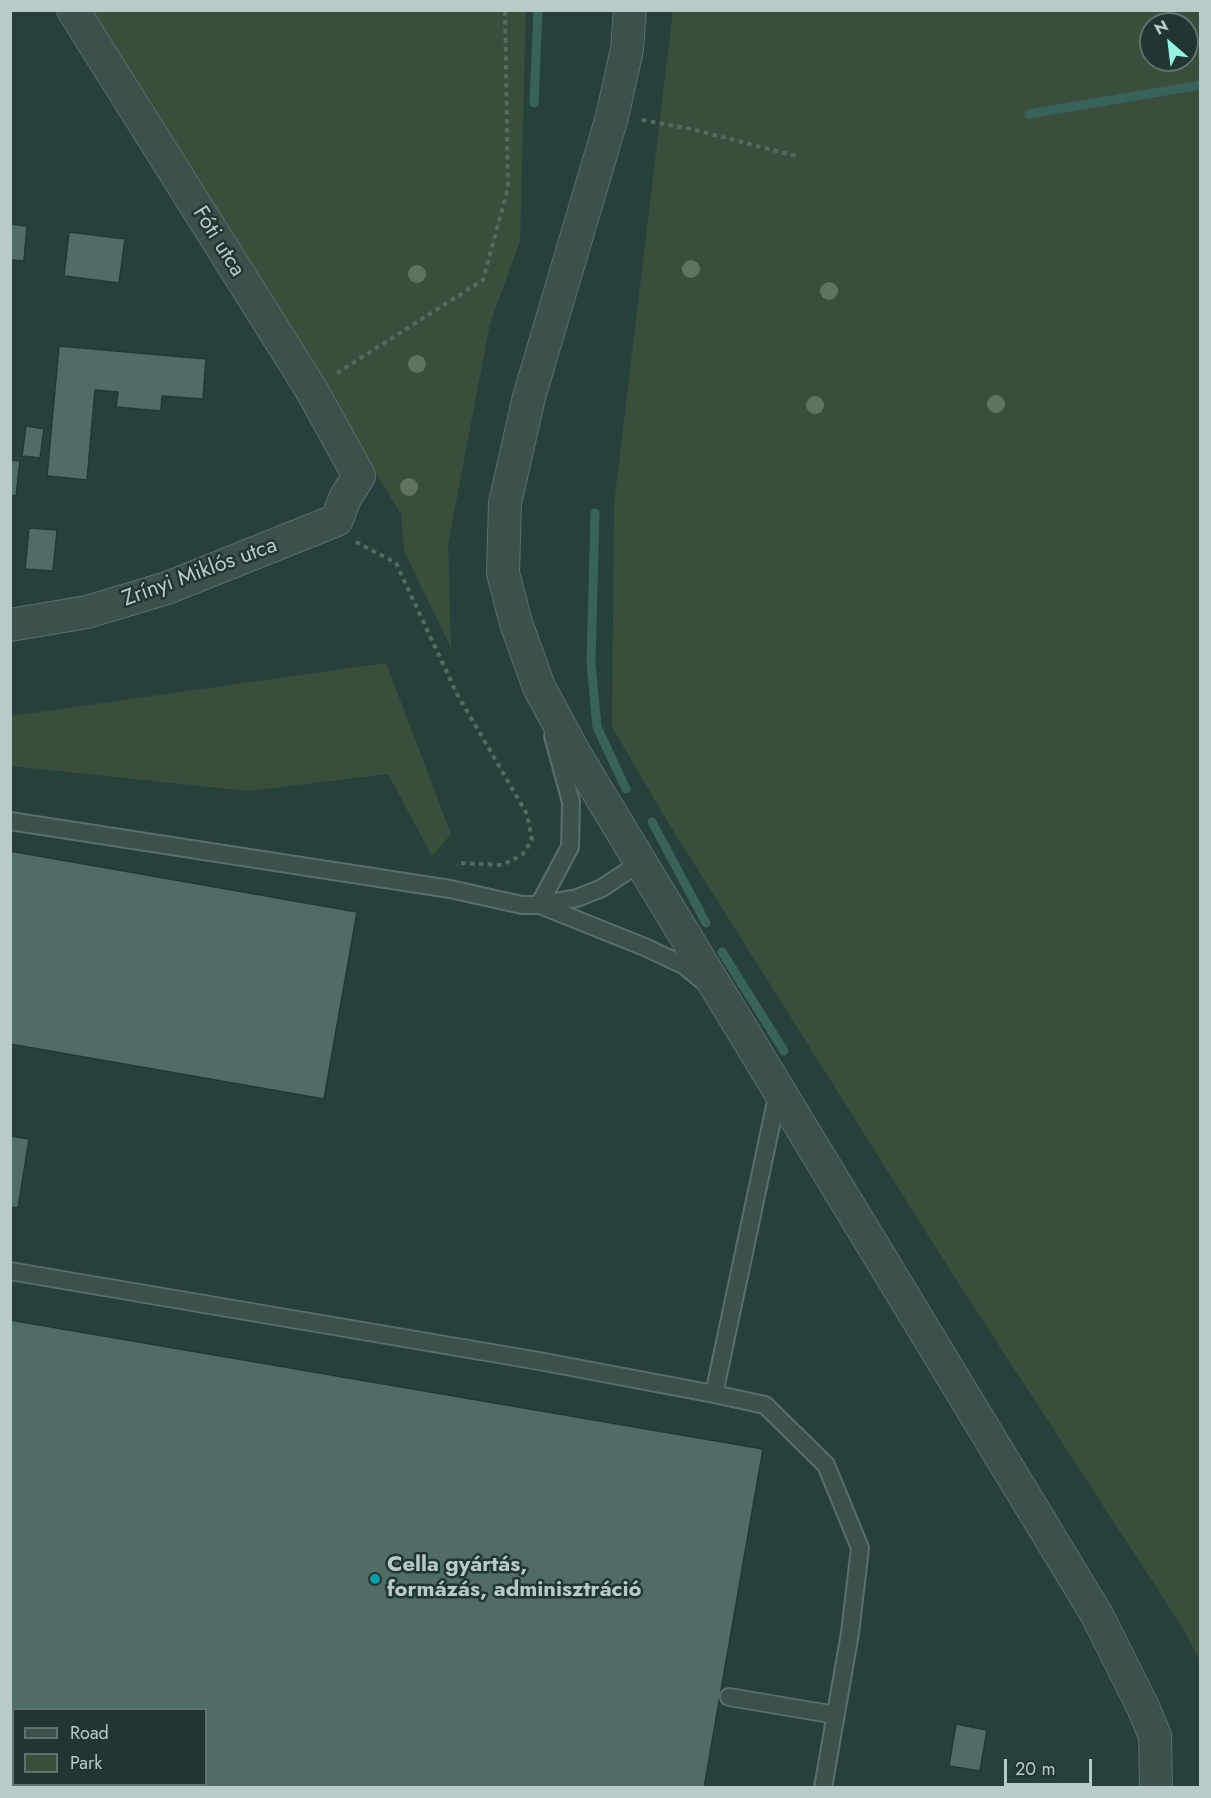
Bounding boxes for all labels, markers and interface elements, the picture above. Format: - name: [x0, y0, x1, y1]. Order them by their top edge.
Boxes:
- north arrow: [1139, 12, 1199, 72]
- text: N: [1150, 14, 1172, 41]
- street label: Fóti utca: [186, 202, 250, 282]
- street label: Zrínyi Miklós utca: [119, 533, 281, 613]
- place label: Cella gyártás, formázás, adminisztráció: [387, 1553, 642, 1604]
- marker: Cella gyártás, formázás, adminisztráció: [368, 1572, 382, 1586]
- legend: [12, 1708, 207, 1786]
- text: Road: [70, 1720, 109, 1746]
- scale bar: [1007, 1747, 1096, 1785]
- text: Park: [70, 1750, 102, 1776]
- text: 20 m: [1015, 1756, 1055, 1782]

